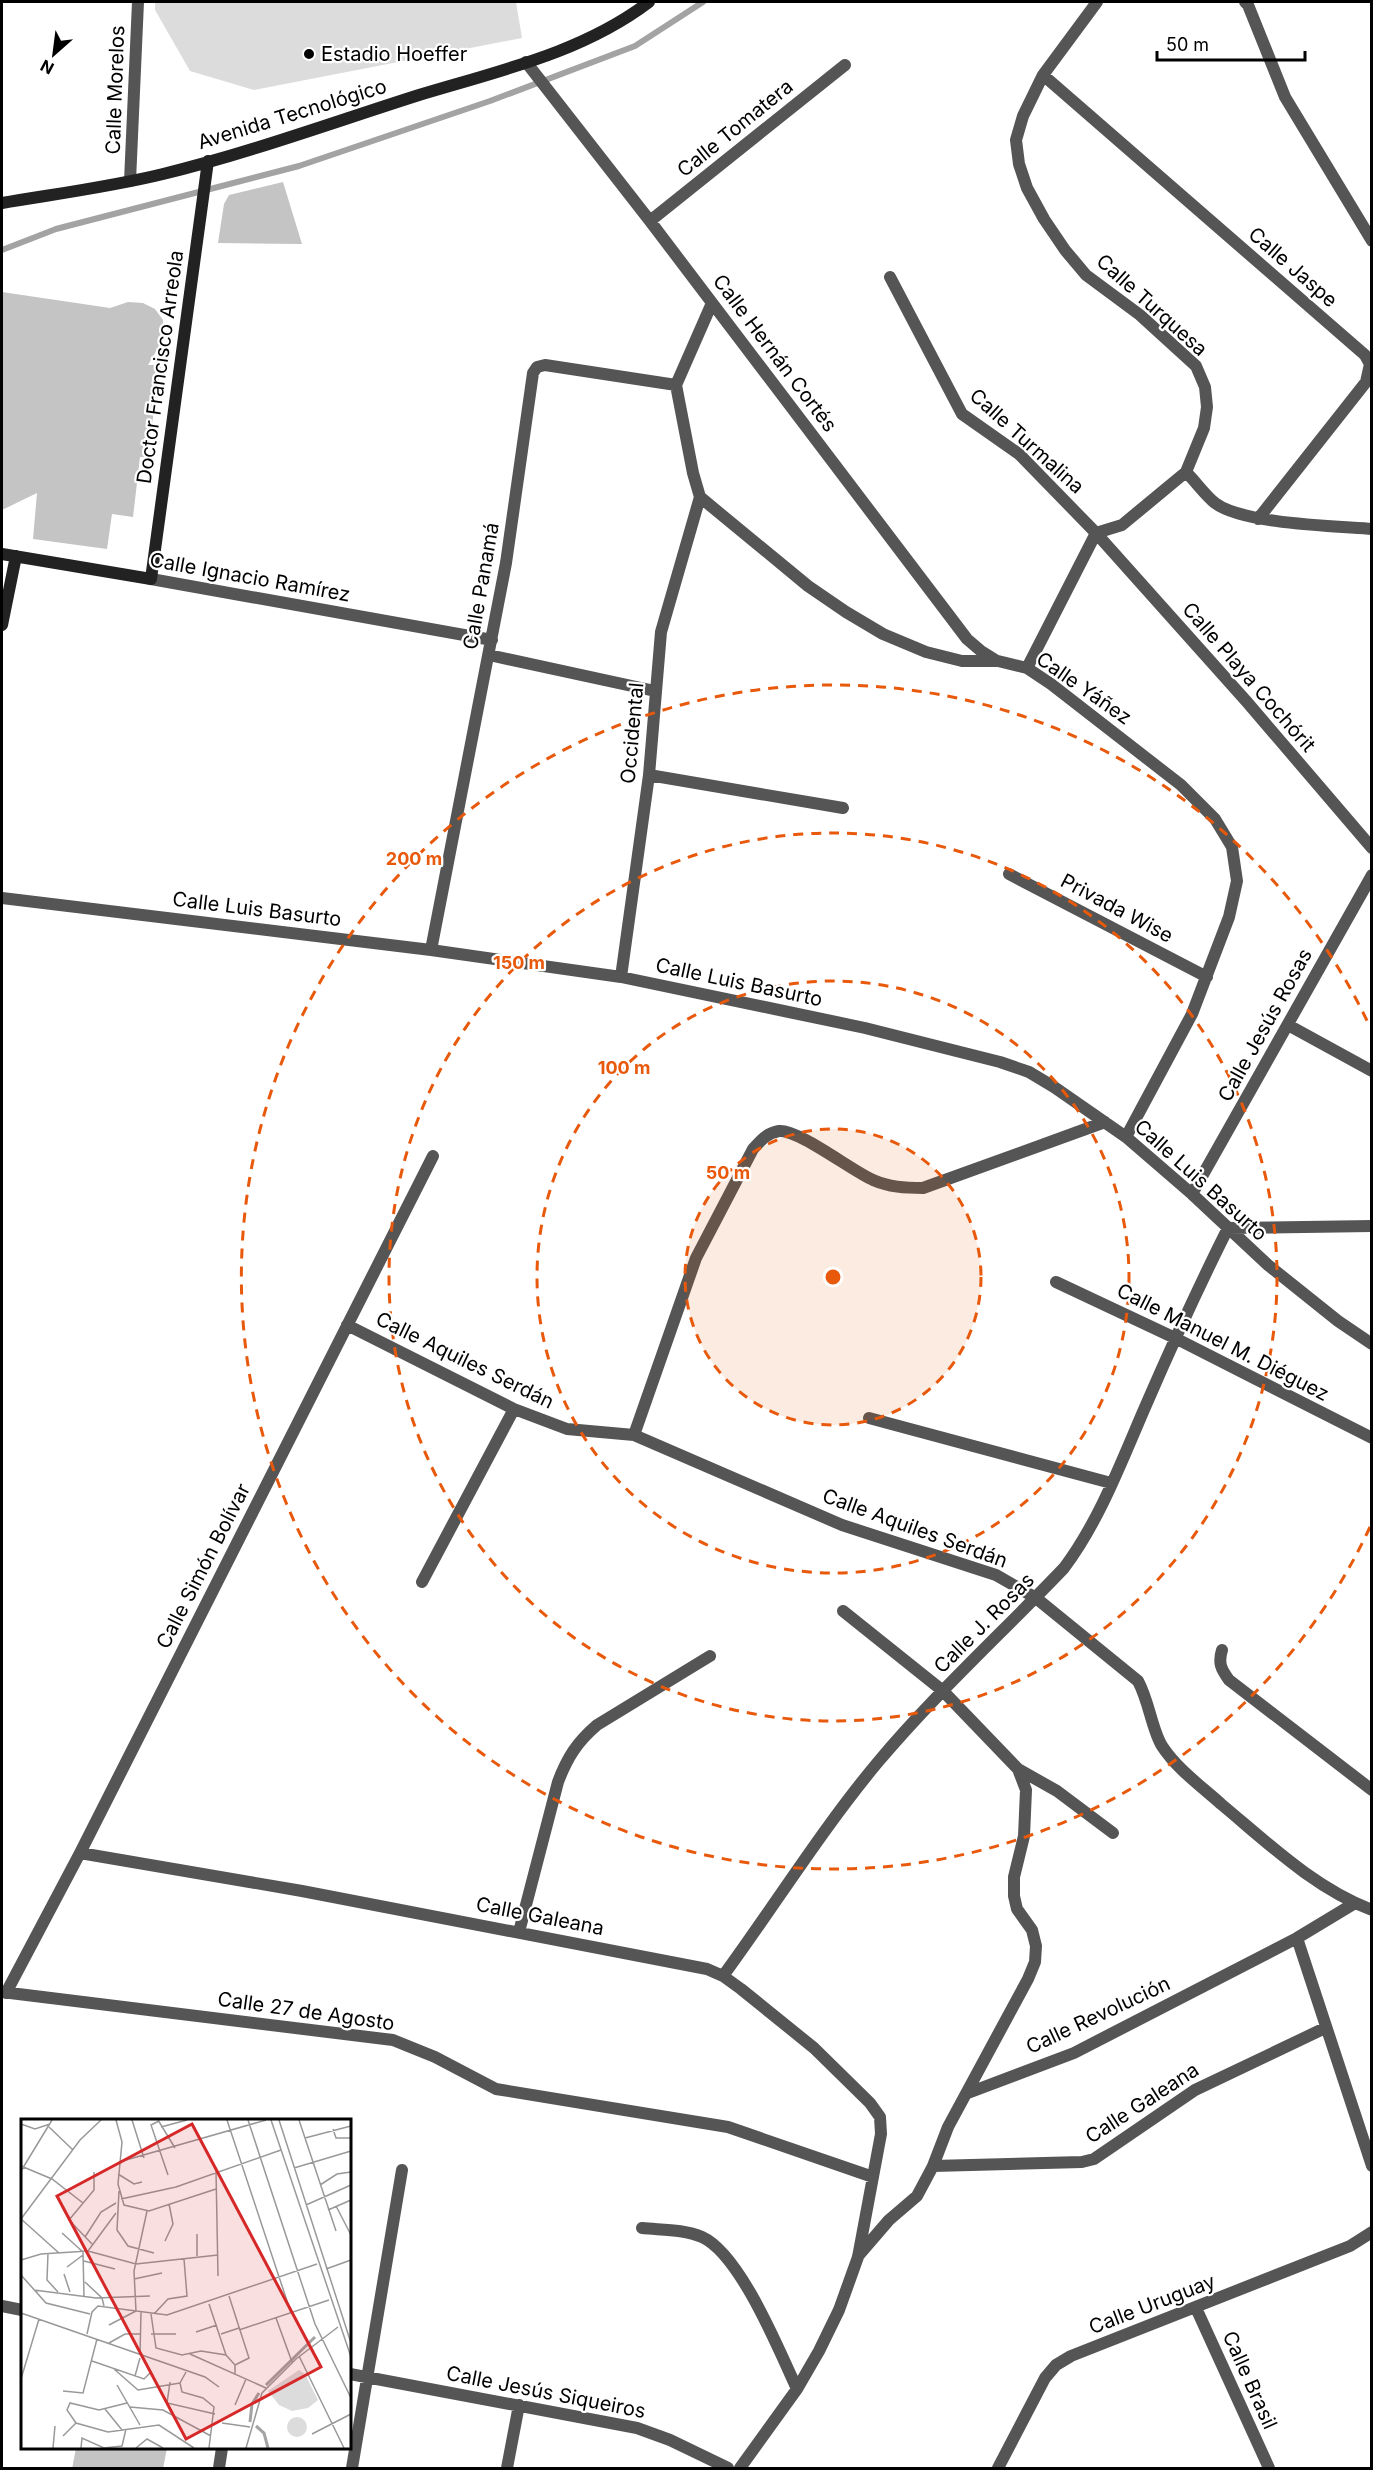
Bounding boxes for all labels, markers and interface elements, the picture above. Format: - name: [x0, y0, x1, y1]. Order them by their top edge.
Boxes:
- north arrow: [24, 24, 84, 84]
- scale bar: [1157, 24, 1306, 62]
- street label: Calle Morelos: [101, 25, 129, 155]
- text: 50 m: [1166, 34, 1209, 55]
- place label: Estadio Hoeffer: [321, 42, 468, 66]
- marker: Estadio Hoeffer: [302, 47, 316, 61]
- text: N: [37, 56, 57, 79]
- street label: Avenida Tecnológico: [195, 74, 389, 154]
- street label: Calle Tomatera: [672, 74, 798, 182]
- street label: Calle Jaspe: [1244, 222, 1342, 312]
- street label: Doctor Francisco Arreola: [132, 249, 188, 485]
- street label: Calle Turquesa: [1092, 249, 1212, 361]
- street label: Calle Hernán Cortés: [708, 270, 842, 436]
- street label: Calle Turmalina: [965, 383, 1089, 499]
- street label: Calle Panamá: [458, 521, 504, 651]
- street label: Calle Ignacio Ramírez: [148, 548, 352, 606]
- street label: Calle Playa Cochórit: [1177, 597, 1321, 757]
- street label: Calle Yáñez: [1032, 646, 1136, 730]
- street label: Occidental: [616, 681, 648, 785]
- text: 200 m: [386, 848, 442, 869]
- street label: Privada Wise: [1057, 868, 1177, 948]
- street label: Calle Luis Basurto: [171, 887, 343, 931]
- street label: Calle Jesús Rosas: [1213, 944, 1317, 1106]
- text: 150 m: [493, 952, 545, 973]
- street label: Calle Luis Basurto: [653, 953, 825, 1011]
- text: 100 m: [598, 1057, 650, 1078]
- street label: Calle Luis Basurto: [1130, 1114, 1272, 1246]
- text: 50 m: [706, 1162, 750, 1183]
- centre of rings: [823, 1267, 843, 1287]
- street label: Calle Manuel M. Diéguez: [1113, 1278, 1333, 1406]
- street label: Calle Aquiles Serdán: [372, 1306, 558, 1414]
- street label: Calle Simón Bolívar: [151, 1479, 255, 1653]
- street label: Calle Aquiles Serdán: [819, 1483, 1011, 1573]
- street label: Calle J. Rosas: [929, 1568, 1039, 1678]
- street label: Calle Galeana: [474, 1892, 606, 1940]
- street label: Calle Revolución: [1022, 1971, 1174, 2059]
- street label: Calle 27 de Agosto: [216, 1987, 396, 2035]
- street label: Calle Galeana: [1081, 2058, 1203, 2148]
- inset map: [21, 2119, 351, 2449]
- street label: Calle Uruguay: [1085, 2269, 1219, 2339]
- street label: Calle Brasil: [1218, 2327, 1282, 2433]
- street label: Calle Jesús Siqueiros: [444, 2361, 648, 2423]

